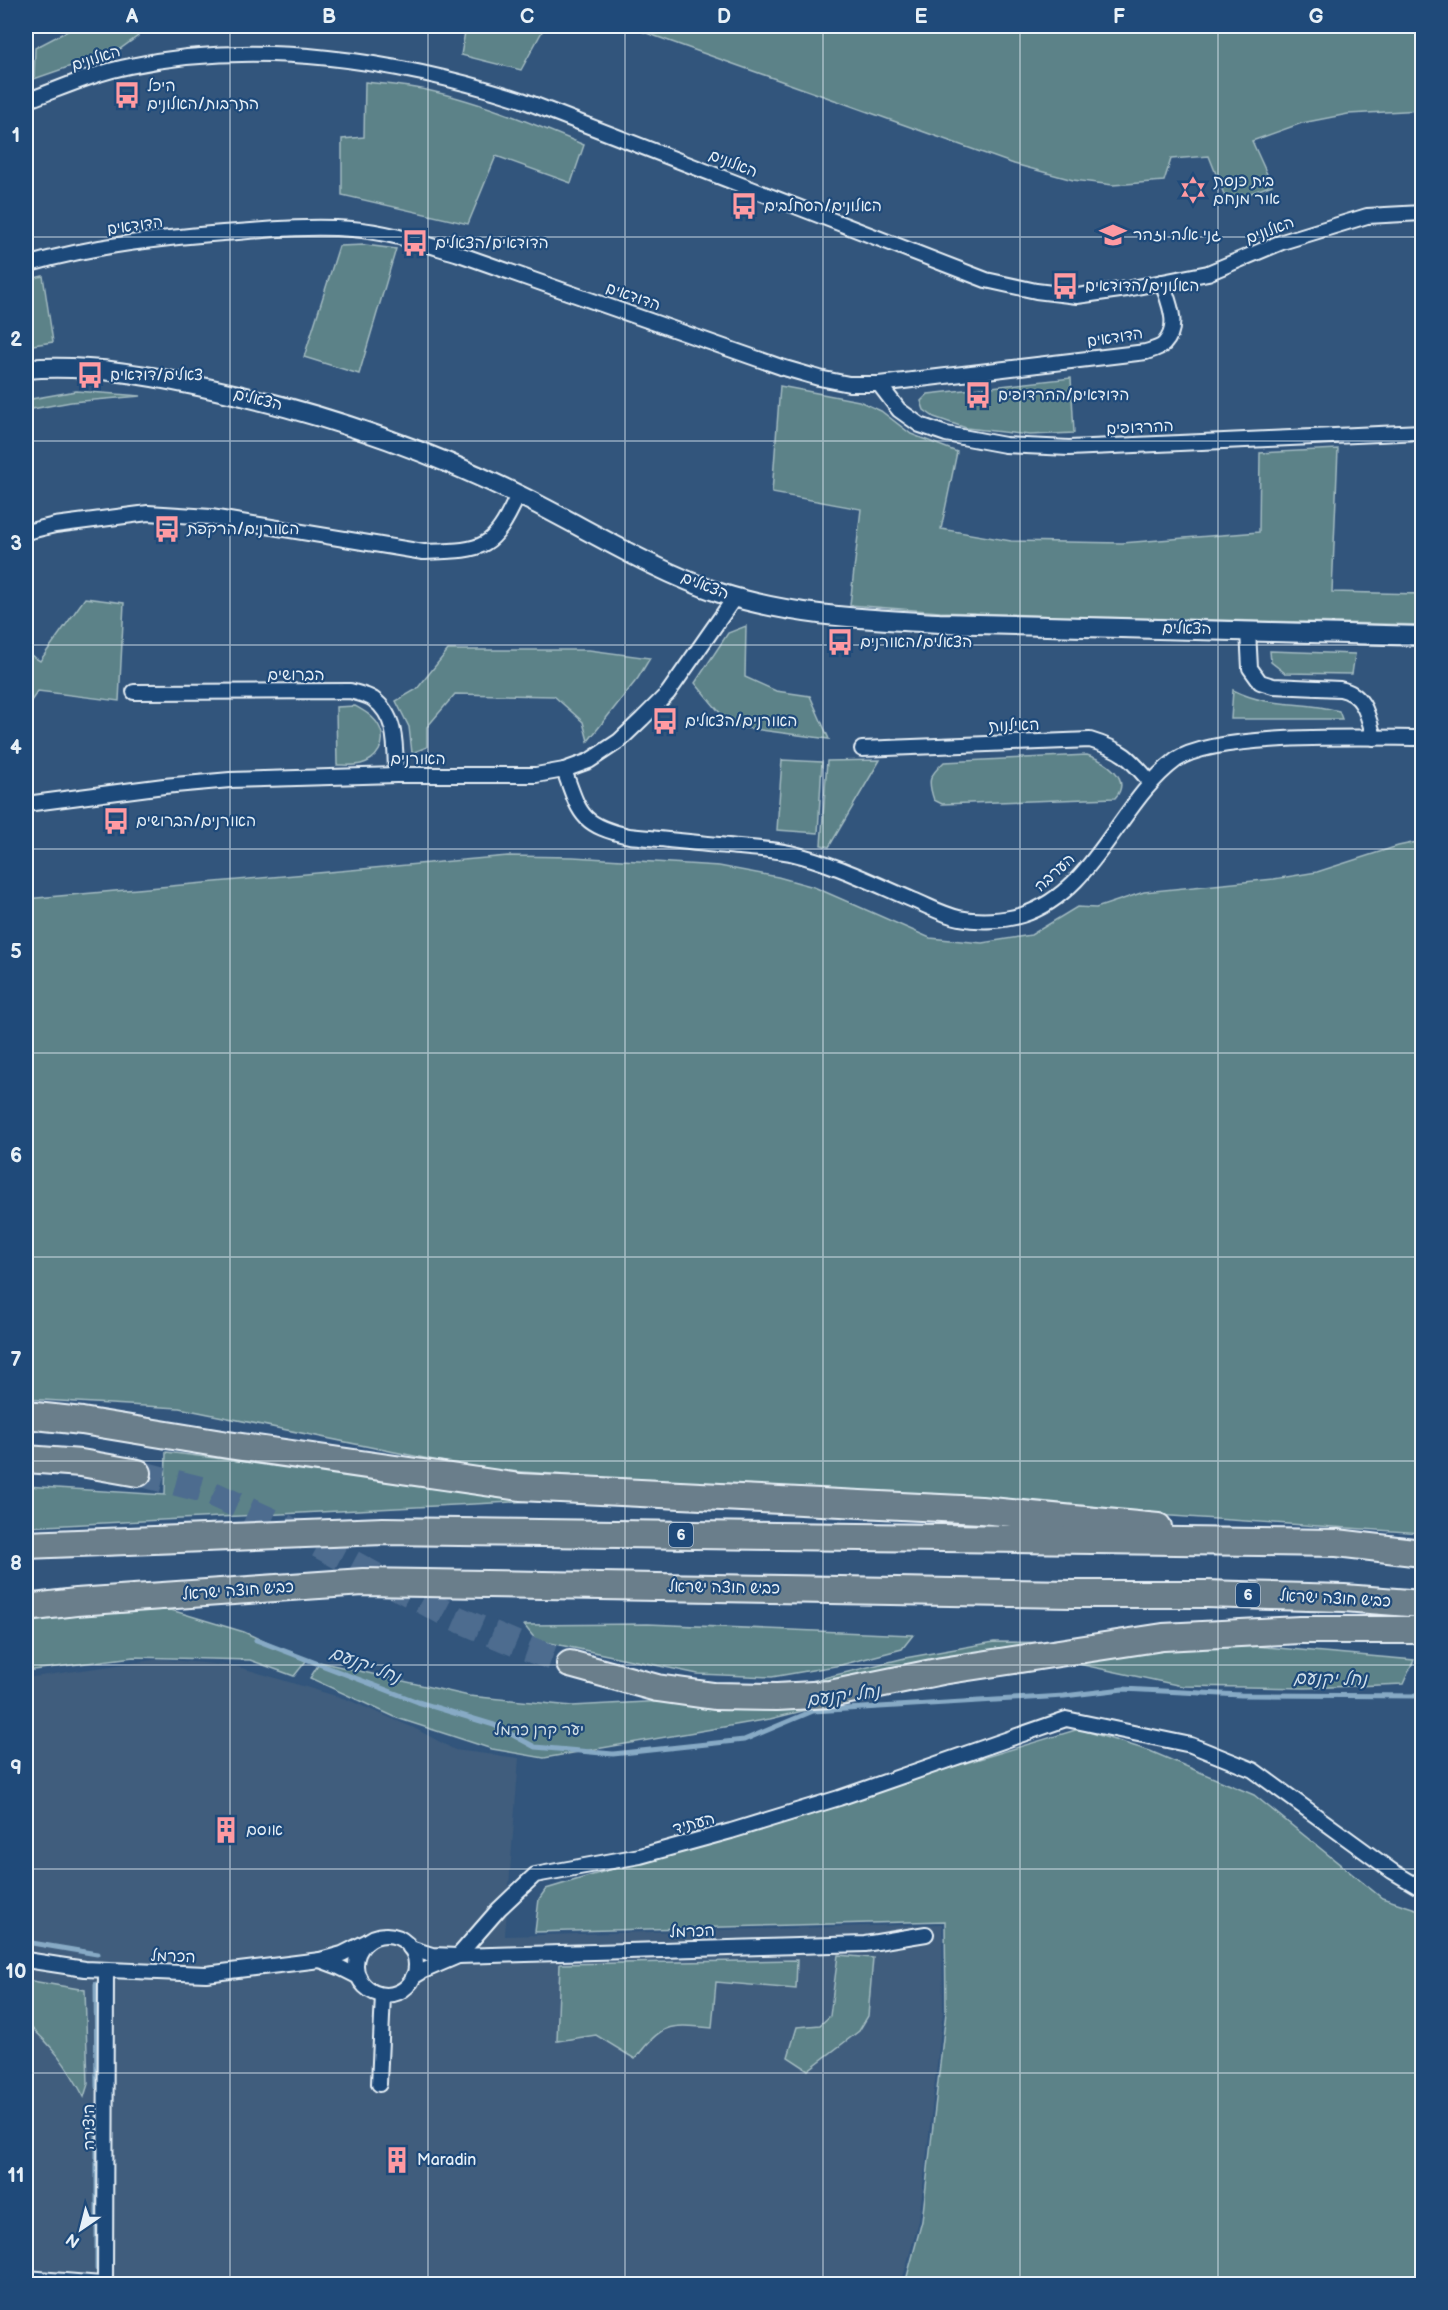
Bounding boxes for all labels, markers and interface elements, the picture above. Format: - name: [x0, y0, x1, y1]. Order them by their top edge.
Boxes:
- text: A: [125, 5, 139, 29]
- text: B: [322, 5, 336, 29]
- text: C: [520, 5, 534, 29]
- text: D: [717, 5, 731, 29]
- text: E: [915, 5, 928, 29]
- text: F: [1113, 5, 1125, 29]
- text: G: [1309, 5, 1324, 29]
- street label: האלונים: [69, 42, 123, 76]
- place label: היכל התרבות/האלונים: [147, 77, 259, 114]
- bus stop icon: היכל התרבות/האלונים: [112, 80, 142, 110]
- text: 1: [12, 124, 20, 148]
- street label: האלונים: [706, 146, 760, 182]
- place label: בית כנסת אור מנחם: [1213, 172, 1280, 209]
- synagogue icon: בית כנסת אור מנחם: [1178, 175, 1208, 205]
- bus stop icon: האלונים/הסחלבים: [729, 191, 759, 221]
- place label: האלונים/הסחלבים: [764, 197, 882, 216]
- street label: הדודאים: [106, 213, 164, 239]
- street label: האלונים: [1243, 213, 1297, 249]
- school or university icon: גני אלה וזהר: [1098, 220, 1128, 250]
- place label: גני אלה וזהר: [1133, 226, 1221, 245]
- bus stop icon: הדודאים/הצאלים: [400, 228, 430, 258]
- place label: הדודאים/הצאלים: [435, 234, 549, 253]
- bus stop icon: האלונים/הדודאים: [1050, 271, 1080, 301]
- place label: האלונים/הדודאים: [1085, 277, 1200, 296]
- street label: הדודאים: [603, 279, 663, 315]
- street label: הדודאים: [1086, 324, 1144, 352]
- text: 2: [10, 328, 22, 352]
- bus stop icon: צאלים/דודאים: [75, 360, 105, 390]
- place label: צאלים/דודאים: [110, 366, 203, 385]
- bus stop icon: הדודאים/ההרדופים: [963, 380, 993, 410]
- street label: הצאלים: [232, 385, 284, 415]
- place label: הדודאים/ההרדופים: [998, 386, 1129, 405]
- street label: ההרדופים: [1106, 417, 1174, 439]
- bus stop icon: האורנים/הרקפת: [152, 514, 182, 544]
- place label: האורנים/הרקפת: [186, 520, 299, 539]
- text: 3: [10, 532, 22, 556]
- street label: הצאלים: [678, 568, 732, 604]
- street label: הצאלים: [1162, 619, 1212, 639]
- bus stop icon: הצאלים/האורנים: [825, 627, 855, 657]
- place label: הצאלים/האורנים: [860, 633, 973, 652]
- street label: הברושים: [267, 666, 325, 685]
- bus stop icon: האורנים/הצאלים: [650, 706, 680, 736]
- place label: האורנים/הצאלים: [685, 712, 798, 731]
- street label: האילנות: [988, 716, 1040, 736]
- text: 4: [10, 736, 22, 760]
- street label: האורנים: [390, 750, 446, 769]
- bus stop icon: האורנים/הברושים: [101, 806, 131, 836]
- place label: האורנים/הברושים: [136, 812, 256, 831]
- street label: הערבה: [1031, 850, 1079, 896]
- text: 5: [10, 940, 22, 964]
- text: 6: [10, 1144, 22, 1168]
- text: 7: [10, 1348, 22, 1372]
- road number: 6: [669, 1523, 693, 1547]
- text: 8: [10, 1552, 22, 1576]
- street label: כביש חוצה ישראל: [182, 1578, 294, 1604]
- street label: כביש חוצה ישראל: [668, 1578, 780, 1598]
- road number: 6: [1236, 1583, 1260, 1607]
- street label: כביש חוצה ישראל: [1279, 1587, 1391, 1611]
- water label: נחל יקנעם: [327, 1642, 405, 1689]
- water label: נחל יקנעם: [1293, 1668, 1369, 1690]
- water label: נחל יקנעם: [805, 1681, 882, 1711]
- park label: יער קרן כרמל: [494, 1721, 584, 1740]
- text: 9: [10, 1756, 22, 1780]
- street label: העתיד: [671, 1809, 717, 1839]
- building icon: אוסם: [211, 1815, 241, 1845]
- place label: אוסם: [246, 1821, 283, 1840]
- street label: הכרמל: [669, 1922, 715, 1942]
- street label: הכרמל: [150, 1947, 196, 1967]
- text: 10: [6, 1960, 26, 1984]
- street label: היצירה: [80, 2104, 99, 2150]
- building icon: Maradin: [382, 2145, 412, 2175]
- place label: Maradin: [417, 2151, 476, 2170]
- text: 11: [8, 2164, 24, 2188]
- north arrow: [51, 2199, 111, 2259]
- text: N: [63, 2229, 84, 2251]

